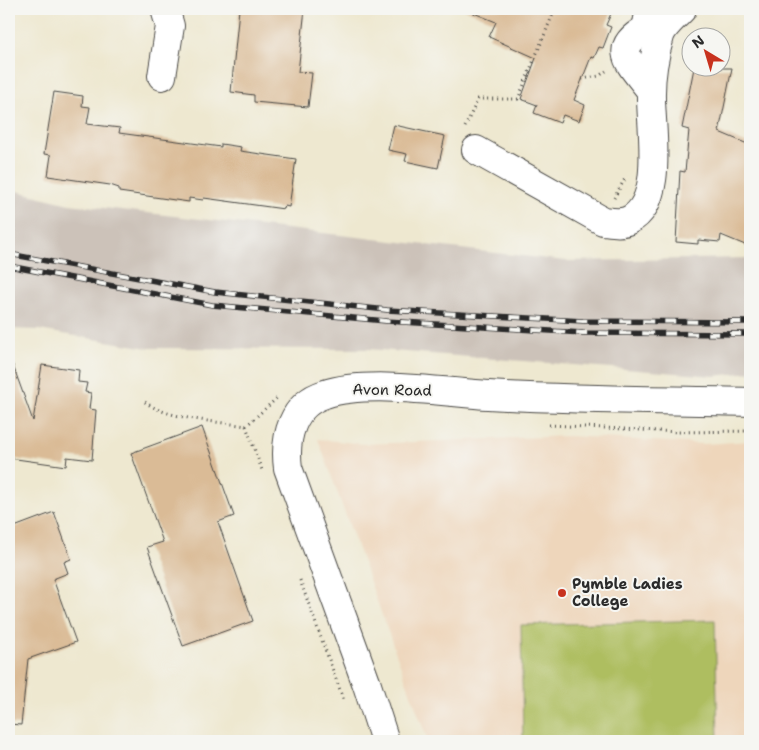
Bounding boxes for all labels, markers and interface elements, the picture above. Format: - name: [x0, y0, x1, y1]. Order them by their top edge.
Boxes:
- north arrow: [682, 28, 732, 78]
- text: N: [688, 31, 708, 52]
- street label: Avon Road: [352, 379, 432, 401]
- place label: Pymble Ladies College: [572, 574, 683, 611]
- marker: Pymble Ladies College: [556, 587, 568, 599]

